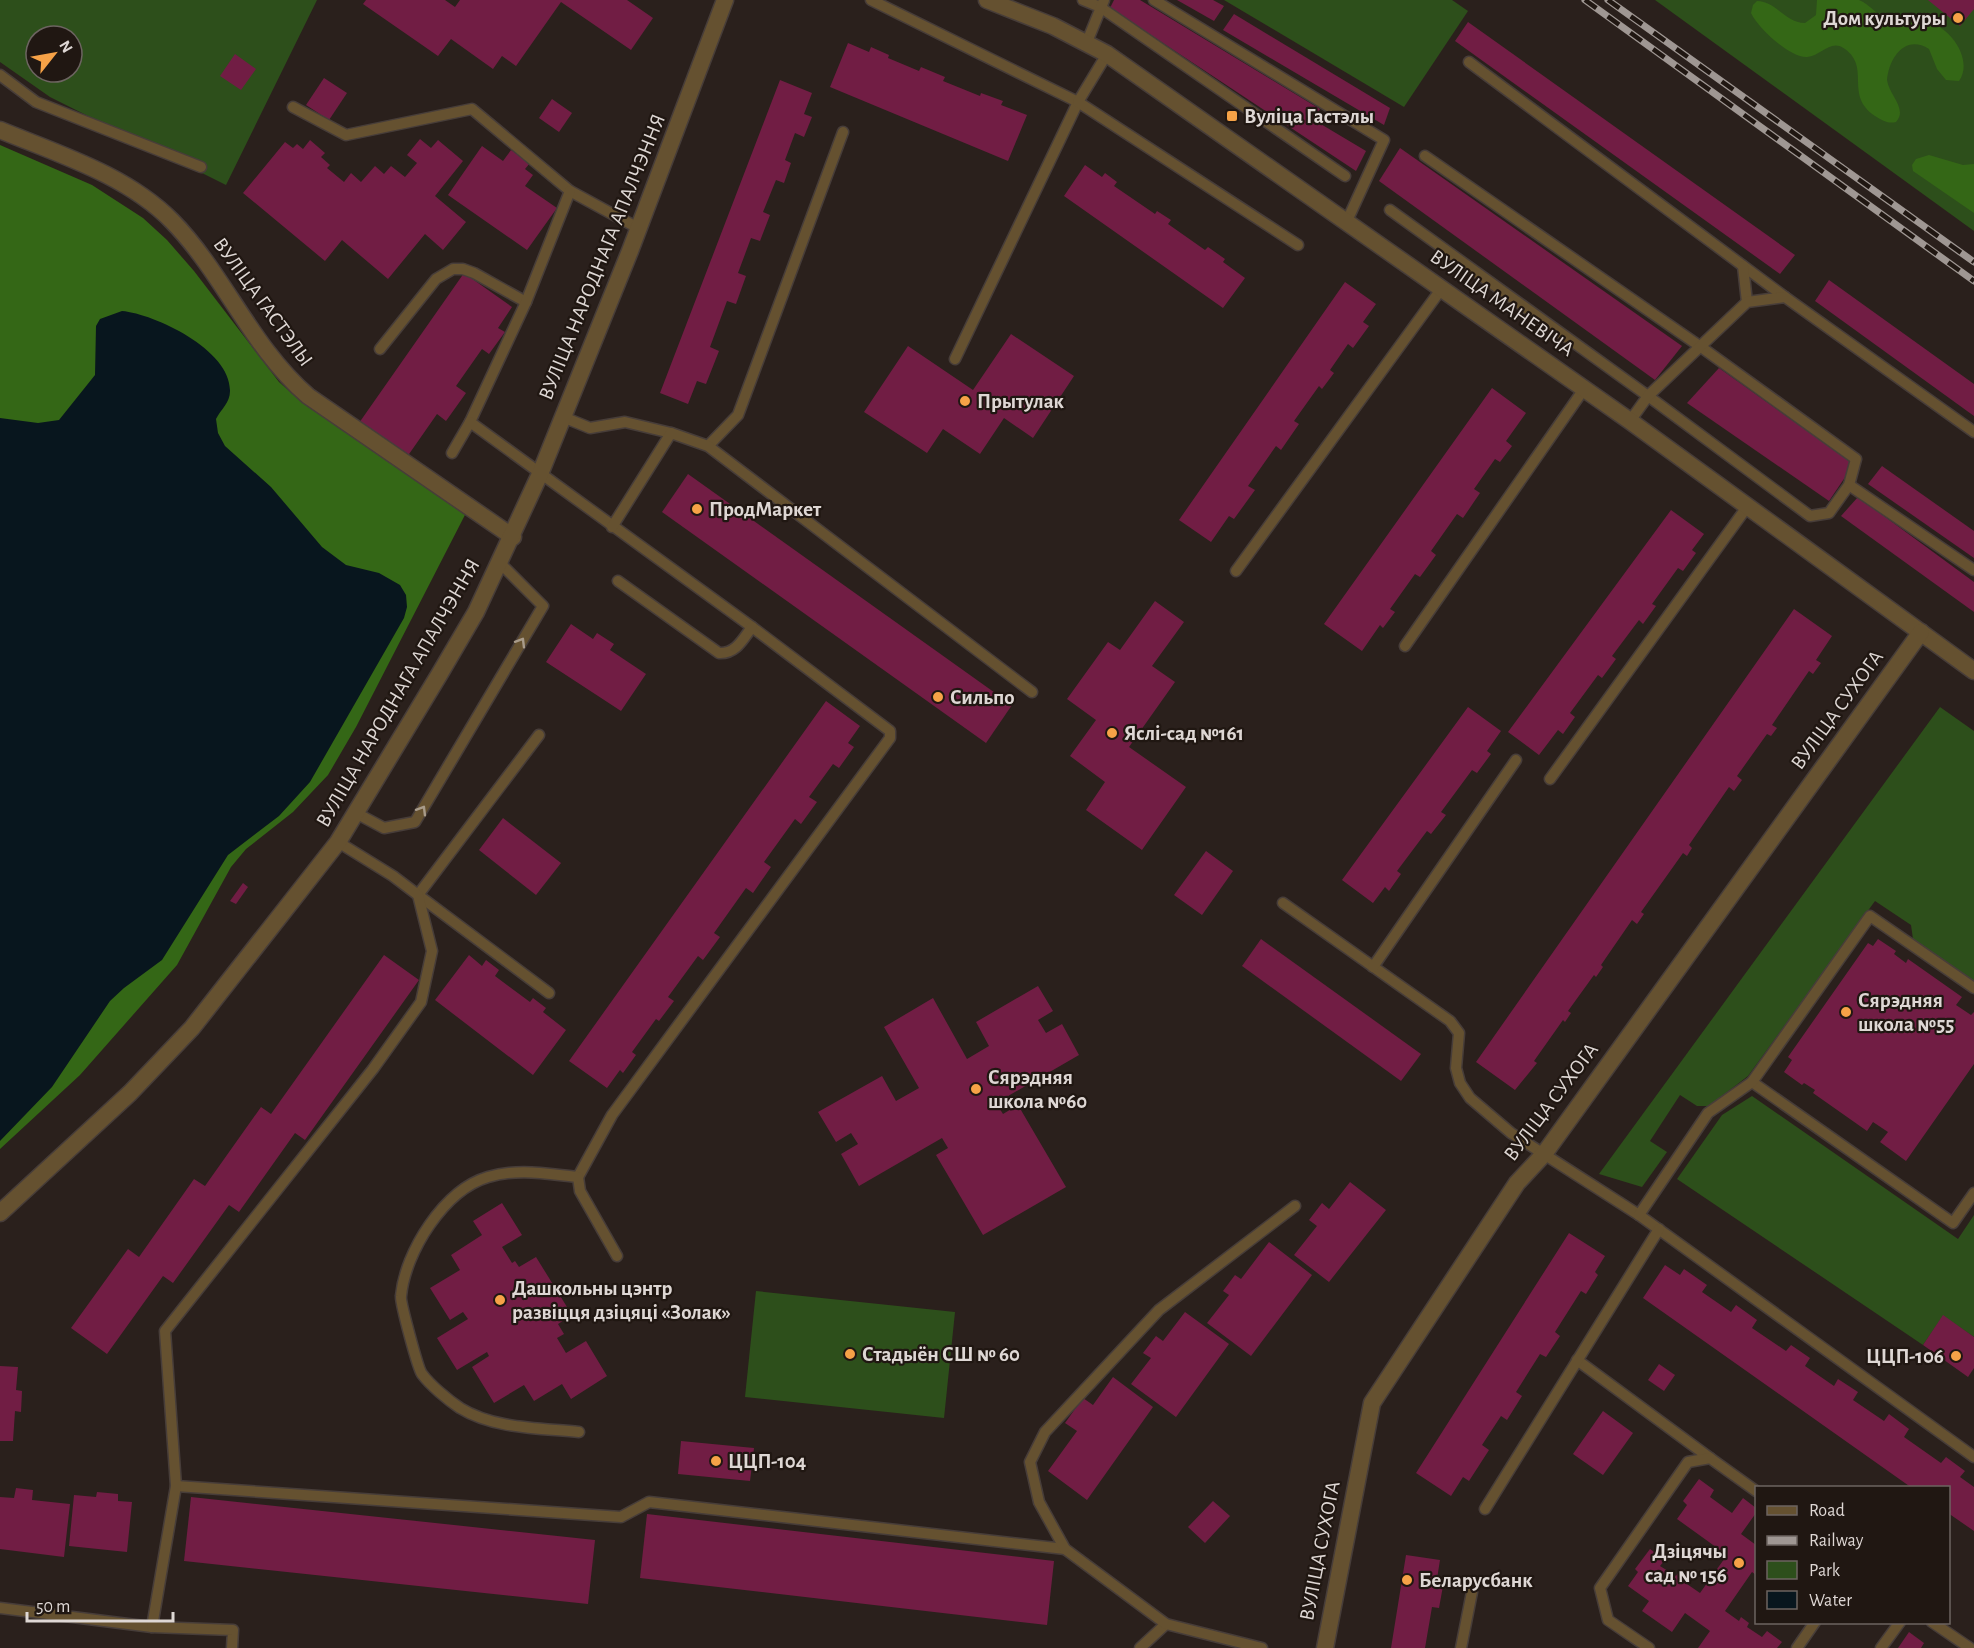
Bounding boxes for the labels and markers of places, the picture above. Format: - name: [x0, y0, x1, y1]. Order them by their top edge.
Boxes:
- place label: Дом культуры: [1823, 8, 1946, 29]
- marker: Дом культуры: [1951, 11, 1965, 25]
- place label: Вуліца Гастэлы: [1244, 106, 1374, 127]
- marker: Вуліца Гастэлы: [1225, 109, 1239, 123]
- place label: Прытулак: [977, 391, 1065, 412]
- marker: Прытулак: [958, 394, 972, 408]
- place label: ПродМаркет: [709, 499, 822, 520]
- marker: ПродМаркет: [690, 502, 704, 516]
- place label: Сильпо: [950, 687, 1015, 708]
- marker: Сильпо: [931, 690, 945, 704]
- place label: Яслі-сад №161: [1124, 723, 1244, 744]
- marker: Яслі-сад №161: [1105, 726, 1119, 740]
- place label: Сярэдняя школа №55: [1858, 990, 1954, 1035]
- marker: Сярэдняя школа №55: [1839, 1005, 1853, 1019]
- place label: Сярэдняя школа №60: [988, 1067, 1087, 1112]
- marker: Сярэдняя школа №60: [969, 1082, 983, 1096]
- place label: Дашкольны цэнтр развіцця дзіцяці «Золак»: [512, 1278, 731, 1323]
- marker: Дашкольны цэнтр развіцця дзіцяці «Золак»: [493, 1293, 507, 1307]
- place label: Стадыён СШ № 60: [862, 1344, 1020, 1365]
- place label: ЦЦП-106: [1866, 1346, 1944, 1367]
- marker: Стадыён СШ № 60: [843, 1347, 857, 1361]
- marker: ЦЦП-106: [1949, 1349, 1963, 1363]
- place label: ЦЦП-104: [728, 1451, 806, 1472]
- marker: ЦЦП-104: [709, 1454, 723, 1468]
- place label: Дзіцячы сад № 156: [1645, 1541, 1727, 1586]
- marker: Дзіцячы сад № 156: [1732, 1556, 1746, 1570]
- place label: Беларусбанк: [1419, 1570, 1533, 1591]
- marker: Беларусбанк: [1400, 1573, 1414, 1587]

